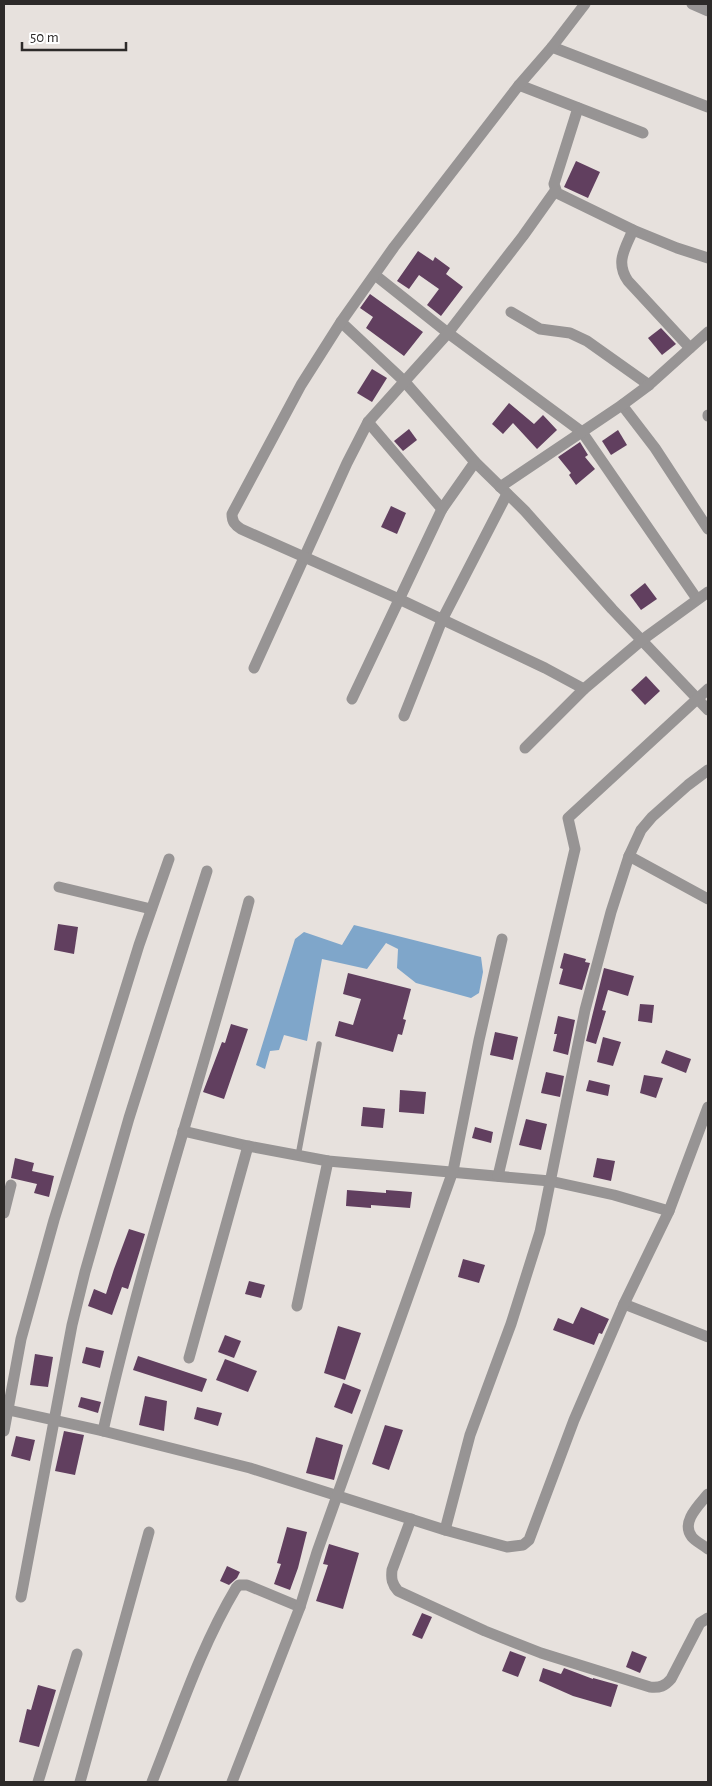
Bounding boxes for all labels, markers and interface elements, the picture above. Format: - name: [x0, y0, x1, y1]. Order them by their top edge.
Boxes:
- scale bar: [22, 20, 126, 52]
- text: 50 m: [30, 30, 59, 45]

